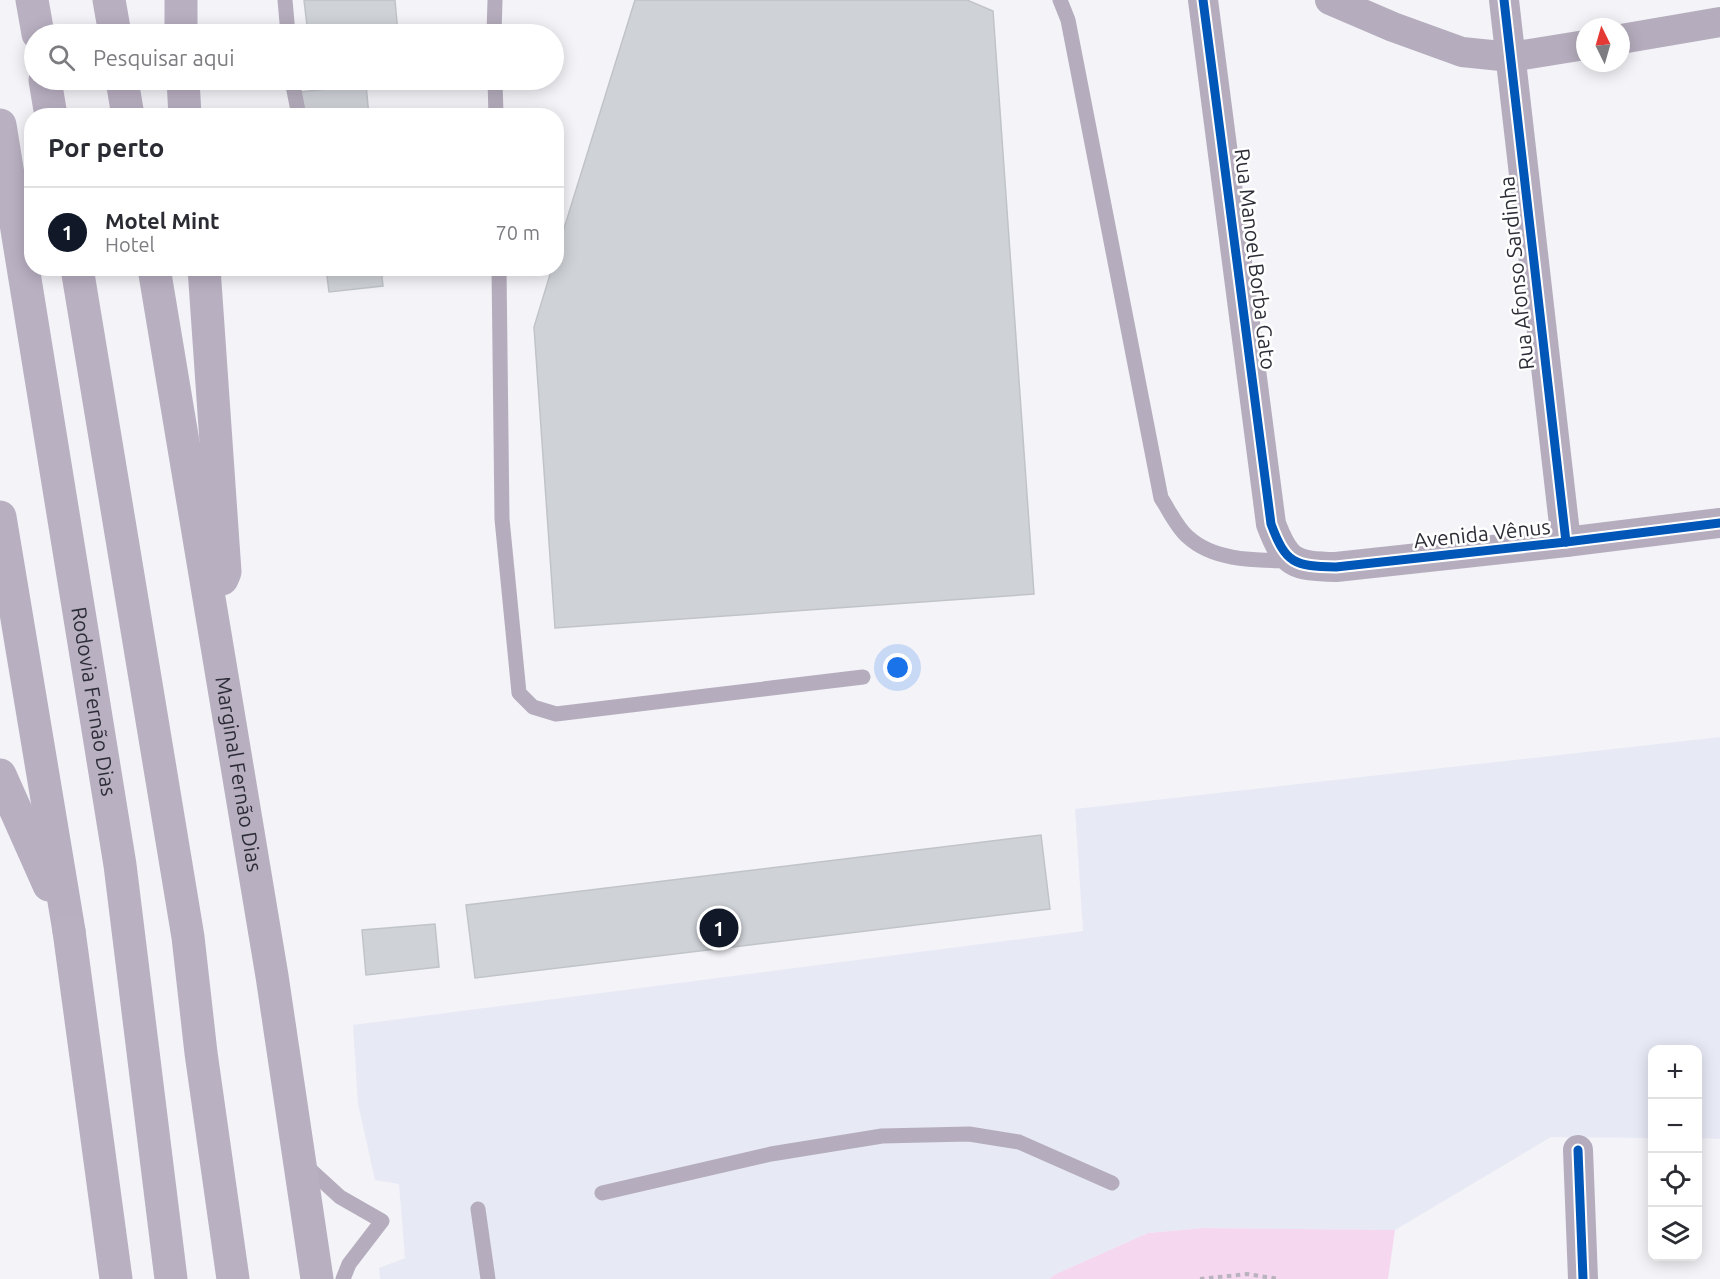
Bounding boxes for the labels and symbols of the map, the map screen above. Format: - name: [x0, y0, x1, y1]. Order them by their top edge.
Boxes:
- north arrow: [1576, 18, 1630, 72]
- street label: Rua Manoel Borba Gato: [1231, 147, 1281, 371]
- street label: Rua Afonso Sardinha: [1494, 175, 1538, 371]
- street label: Avenida Vênus: [1412, 514, 1551, 552]
- street label: Rodovia Fernão Dias: [67, 605, 122, 798]
- your location: [883, 653, 912, 682]
- street label: Marginal Fernão Dias: [211, 674, 267, 873]
- pin: 1: [700, 906, 738, 950]

